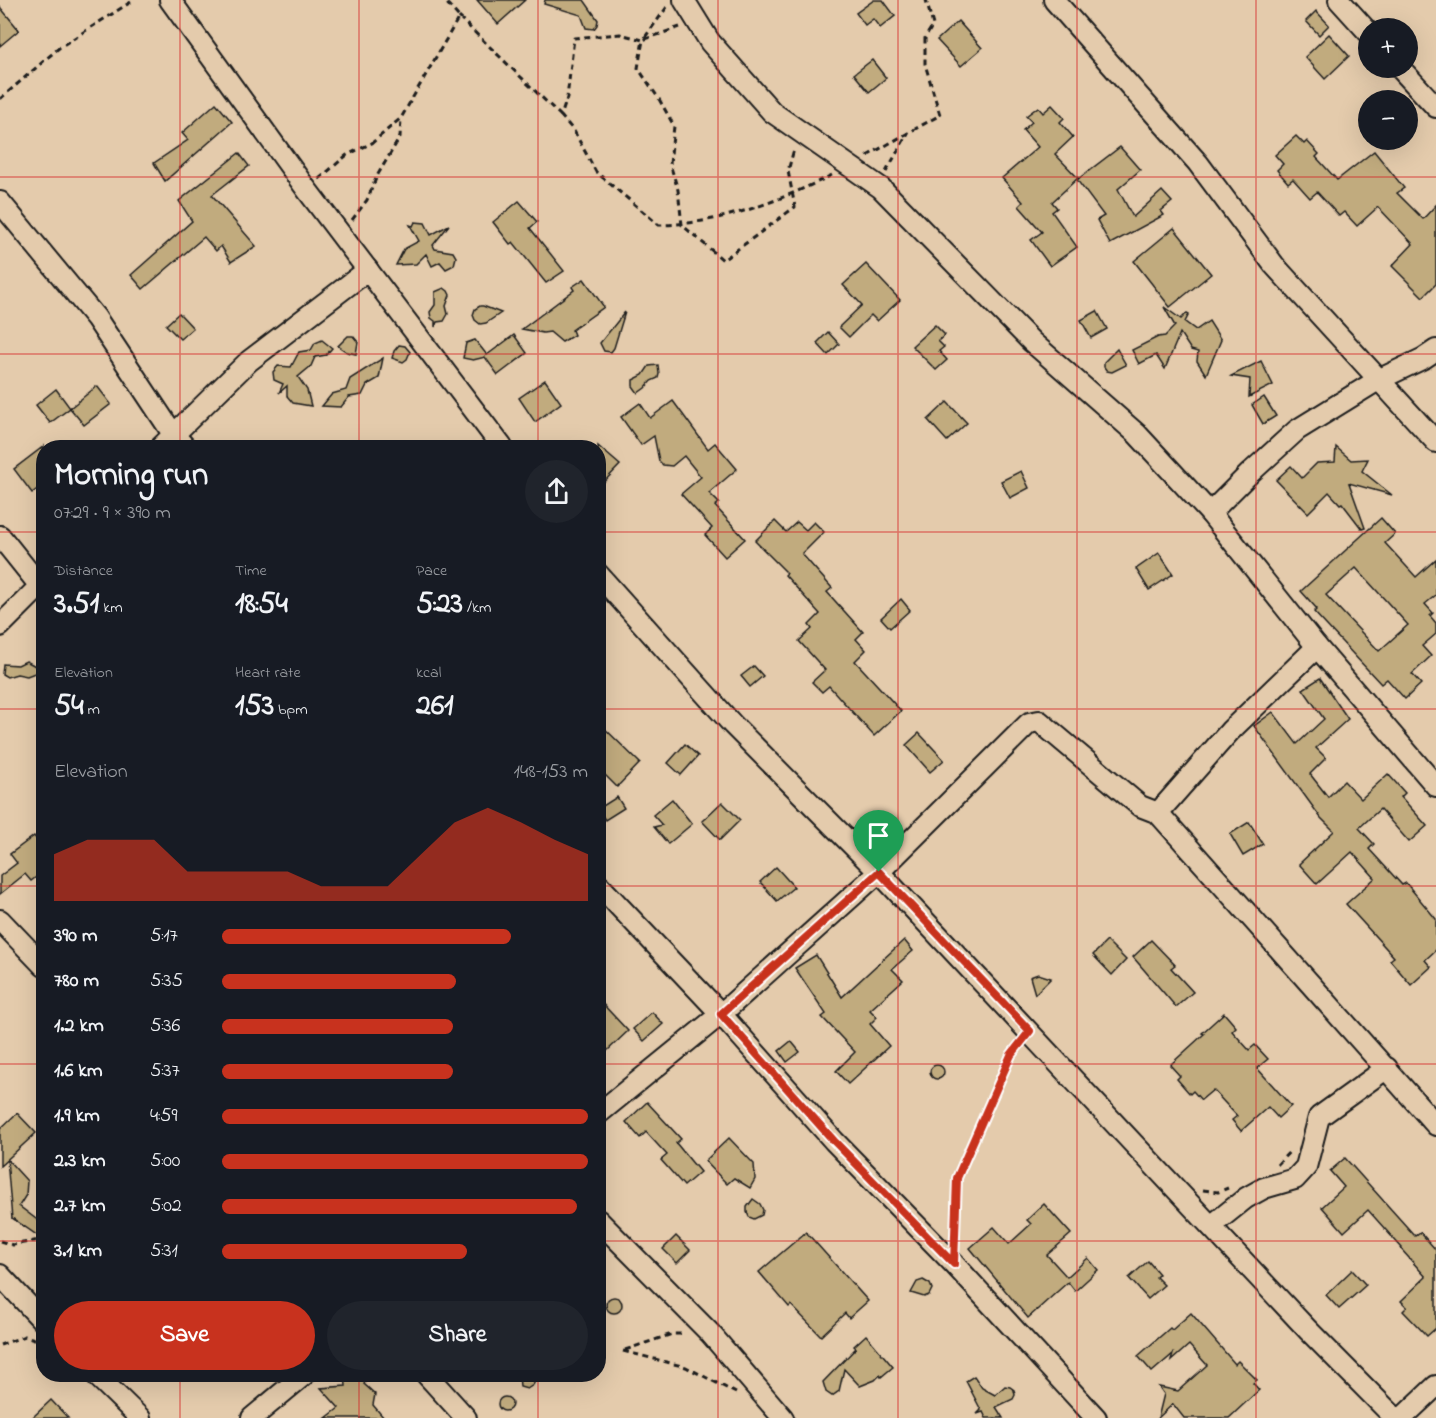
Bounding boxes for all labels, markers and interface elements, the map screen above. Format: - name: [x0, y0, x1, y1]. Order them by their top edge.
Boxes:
- map controls: [1358, 18, 1418, 150]
- button: +: [1358, 18, 1418, 78]
- button: −: [1358, 90, 1418, 150]
- text: Morning run: [54, 452, 208, 500]
- button: share: [525, 460, 588, 523]
- text: 07:29 · 9 × 390 m: [54, 499, 171, 528]
- text: Distance: [54, 559, 113, 583]
- text: Time: [235, 559, 267, 583]
- text: Pace: [416, 559, 447, 583]
- text: 3.51: [54, 583, 99, 627]
- text: 18:54: [235, 583, 288, 627]
- text: 5:23: [416, 583, 463, 627]
- text: km: [99, 596, 123, 620]
- text: /km: [463, 596, 491, 620]
- text: Elevation: [54, 661, 113, 685]
- text: Heart rate: [235, 661, 301, 685]
- text: kcal: [416, 661, 441, 685]
- text: 54: [54, 685, 84, 729]
- text: 153: [235, 685, 274, 729]
- text: 261: [416, 685, 454, 729]
- text: m: [84, 698, 100, 722]
- text: bpm: [274, 698, 308, 722]
- text: Elevation: [54, 758, 128, 787]
- text: 148–153 m: [514, 758, 588, 787]
- pin: [853, 810, 904, 872]
- icon: arrive: [862, 819, 895, 852]
- text: 390 m: [54, 922, 97, 951]
- text: 5:17: [150, 922, 178, 951]
- text: 780 m: [54, 967, 99, 996]
- text: 5:35: [150, 967, 183, 996]
- text: 1.2 km: [54, 1012, 104, 1041]
- text: 5:36: [150, 1012, 180, 1041]
- text: 1.6 km: [54, 1057, 103, 1086]
- text: 5:37: [150, 1057, 180, 1086]
- text: 1.9 km: [54, 1102, 100, 1131]
- text: 4:59: [150, 1102, 177, 1131]
- text: 2.3 km: [54, 1147, 106, 1176]
- text: 5:00: [150, 1147, 180, 1176]
- text: 2.7 km: [54, 1192, 106, 1221]
- text: 5:02: [150, 1192, 182, 1221]
- text: 3.1 km: [54, 1237, 102, 1266]
- text: 5:31: [150, 1237, 178, 1266]
- button: Save: [54, 1301, 315, 1370]
- button: Share: [327, 1301, 588, 1370]

